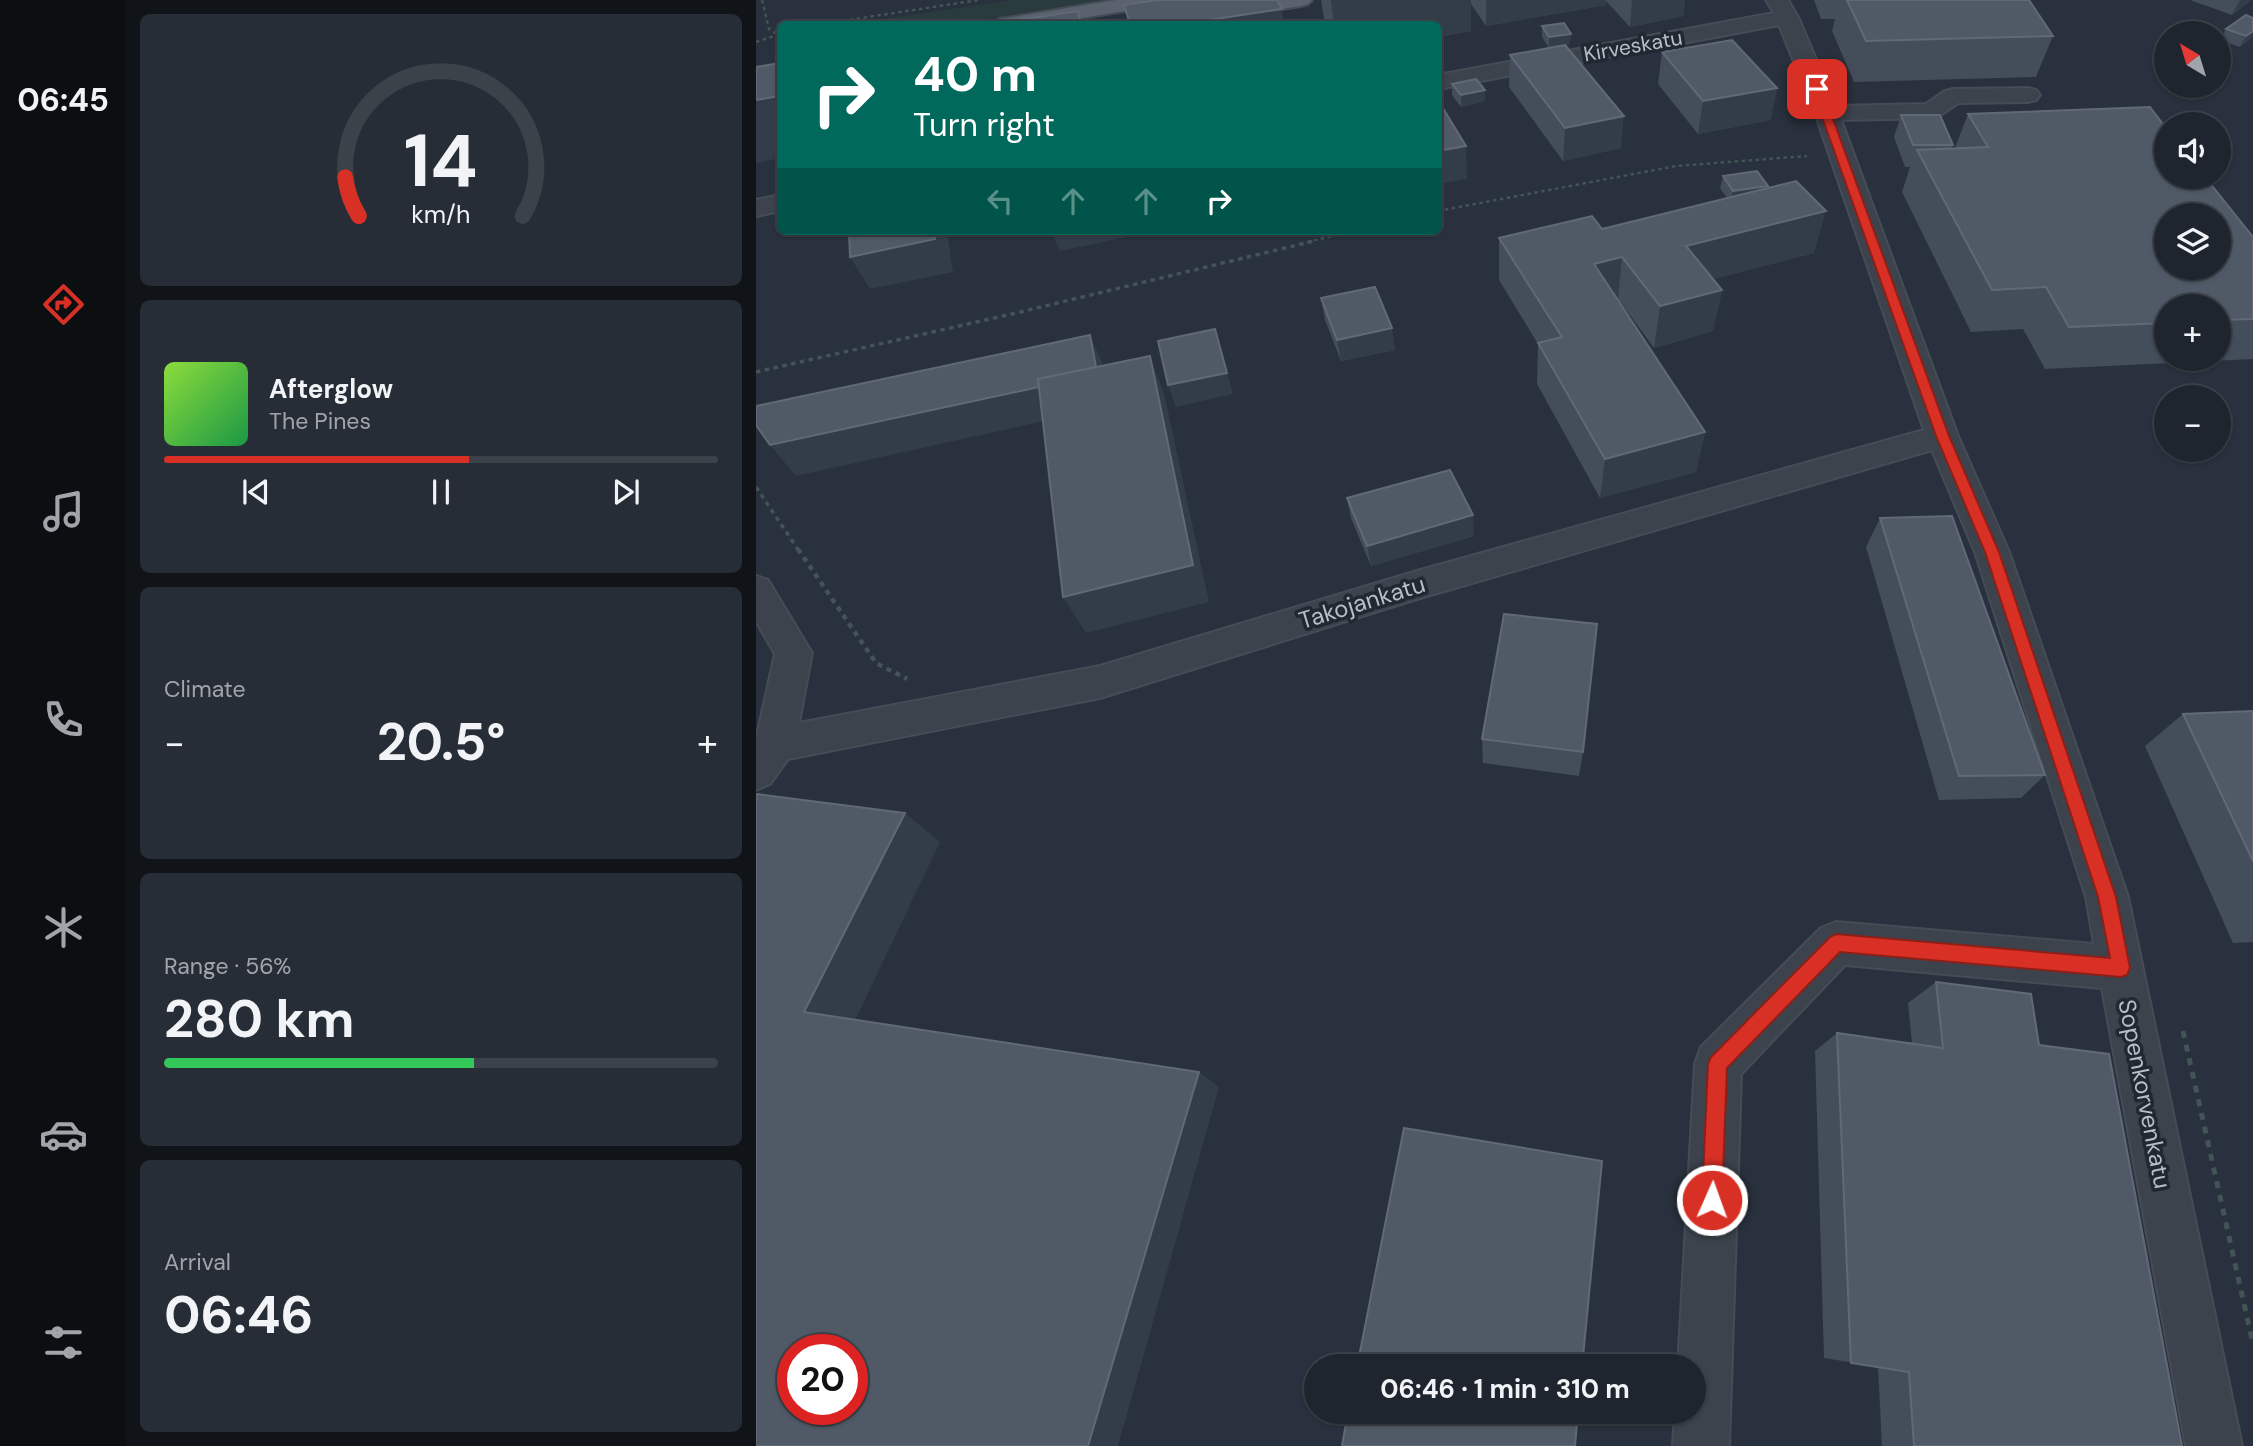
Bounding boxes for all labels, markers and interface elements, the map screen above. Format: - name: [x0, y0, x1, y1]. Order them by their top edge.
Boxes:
- north arrow: [2154, 21, 2231, 98]
- map controls: [2154, 21, 2231, 462]
- street label: Kirveskatu: [1581, 24, 1685, 68]
- text: 40 m: [913, 42, 1037, 106]
- icon: right: [798, 49, 889, 140]
- pin: [1787, 59, 1847, 119]
- icon: arrive: [1798, 70, 1836, 108]
- text: 06:45: [17, 79, 109, 121]
- text: Turn right: [913, 104, 1055, 146]
- button: sound: [2154, 112, 2231, 189]
- text: 14: [404, 115, 478, 210]
- icon: left: [981, 182, 1019, 220]
- icon: ahead: [1054, 182, 1092, 220]
- icon: ahead: [1127, 182, 1165, 220]
- icon: right: [1200, 182, 1238, 220]
- text: km/h: [411, 198, 471, 231]
- button: layers: [2154, 203, 2231, 280]
- icon: directions: [39, 280, 88, 329]
- button: +: [2154, 294, 2231, 371]
- text: Afterglow: [269, 372, 393, 406]
- button: −: [2154, 385, 2231, 462]
- text: The Pines: [269, 406, 371, 436]
- icon: previous: [237, 473, 275, 511]
- icon: pause: [422, 473, 460, 511]
- icon: next: [607, 473, 645, 511]
- icon: music: [39, 487, 88, 536]
- street label: Takojankatu: [1295, 568, 1429, 636]
- text: Climate: [164, 674, 246, 704]
- icon: phone: [39, 695, 88, 744]
- text: 20.5°: [377, 708, 505, 776]
- text: −: [164, 718, 185, 768]
- text: +: [697, 718, 718, 768]
- icon: climate: [39, 903, 88, 952]
- text: Range · 56%: [164, 951, 291, 981]
- text: 280 km: [164, 985, 354, 1053]
- street label: Sopenkorvenkatu: [2111, 997, 2179, 1191]
- icon: car: [39, 1110, 88, 1159]
- position arrow: [1675, 1163, 1749, 1237]
- text: Arrival: [164, 1247, 231, 1277]
- text: 06:46: [164, 1281, 314, 1349]
- icon: filters: [39, 1318, 88, 1367]
- speed limit sign: 20: [777, 1334, 868, 1425]
- text: 06:46 · 1 min · 310 m: [1380, 1372, 1630, 1406]

